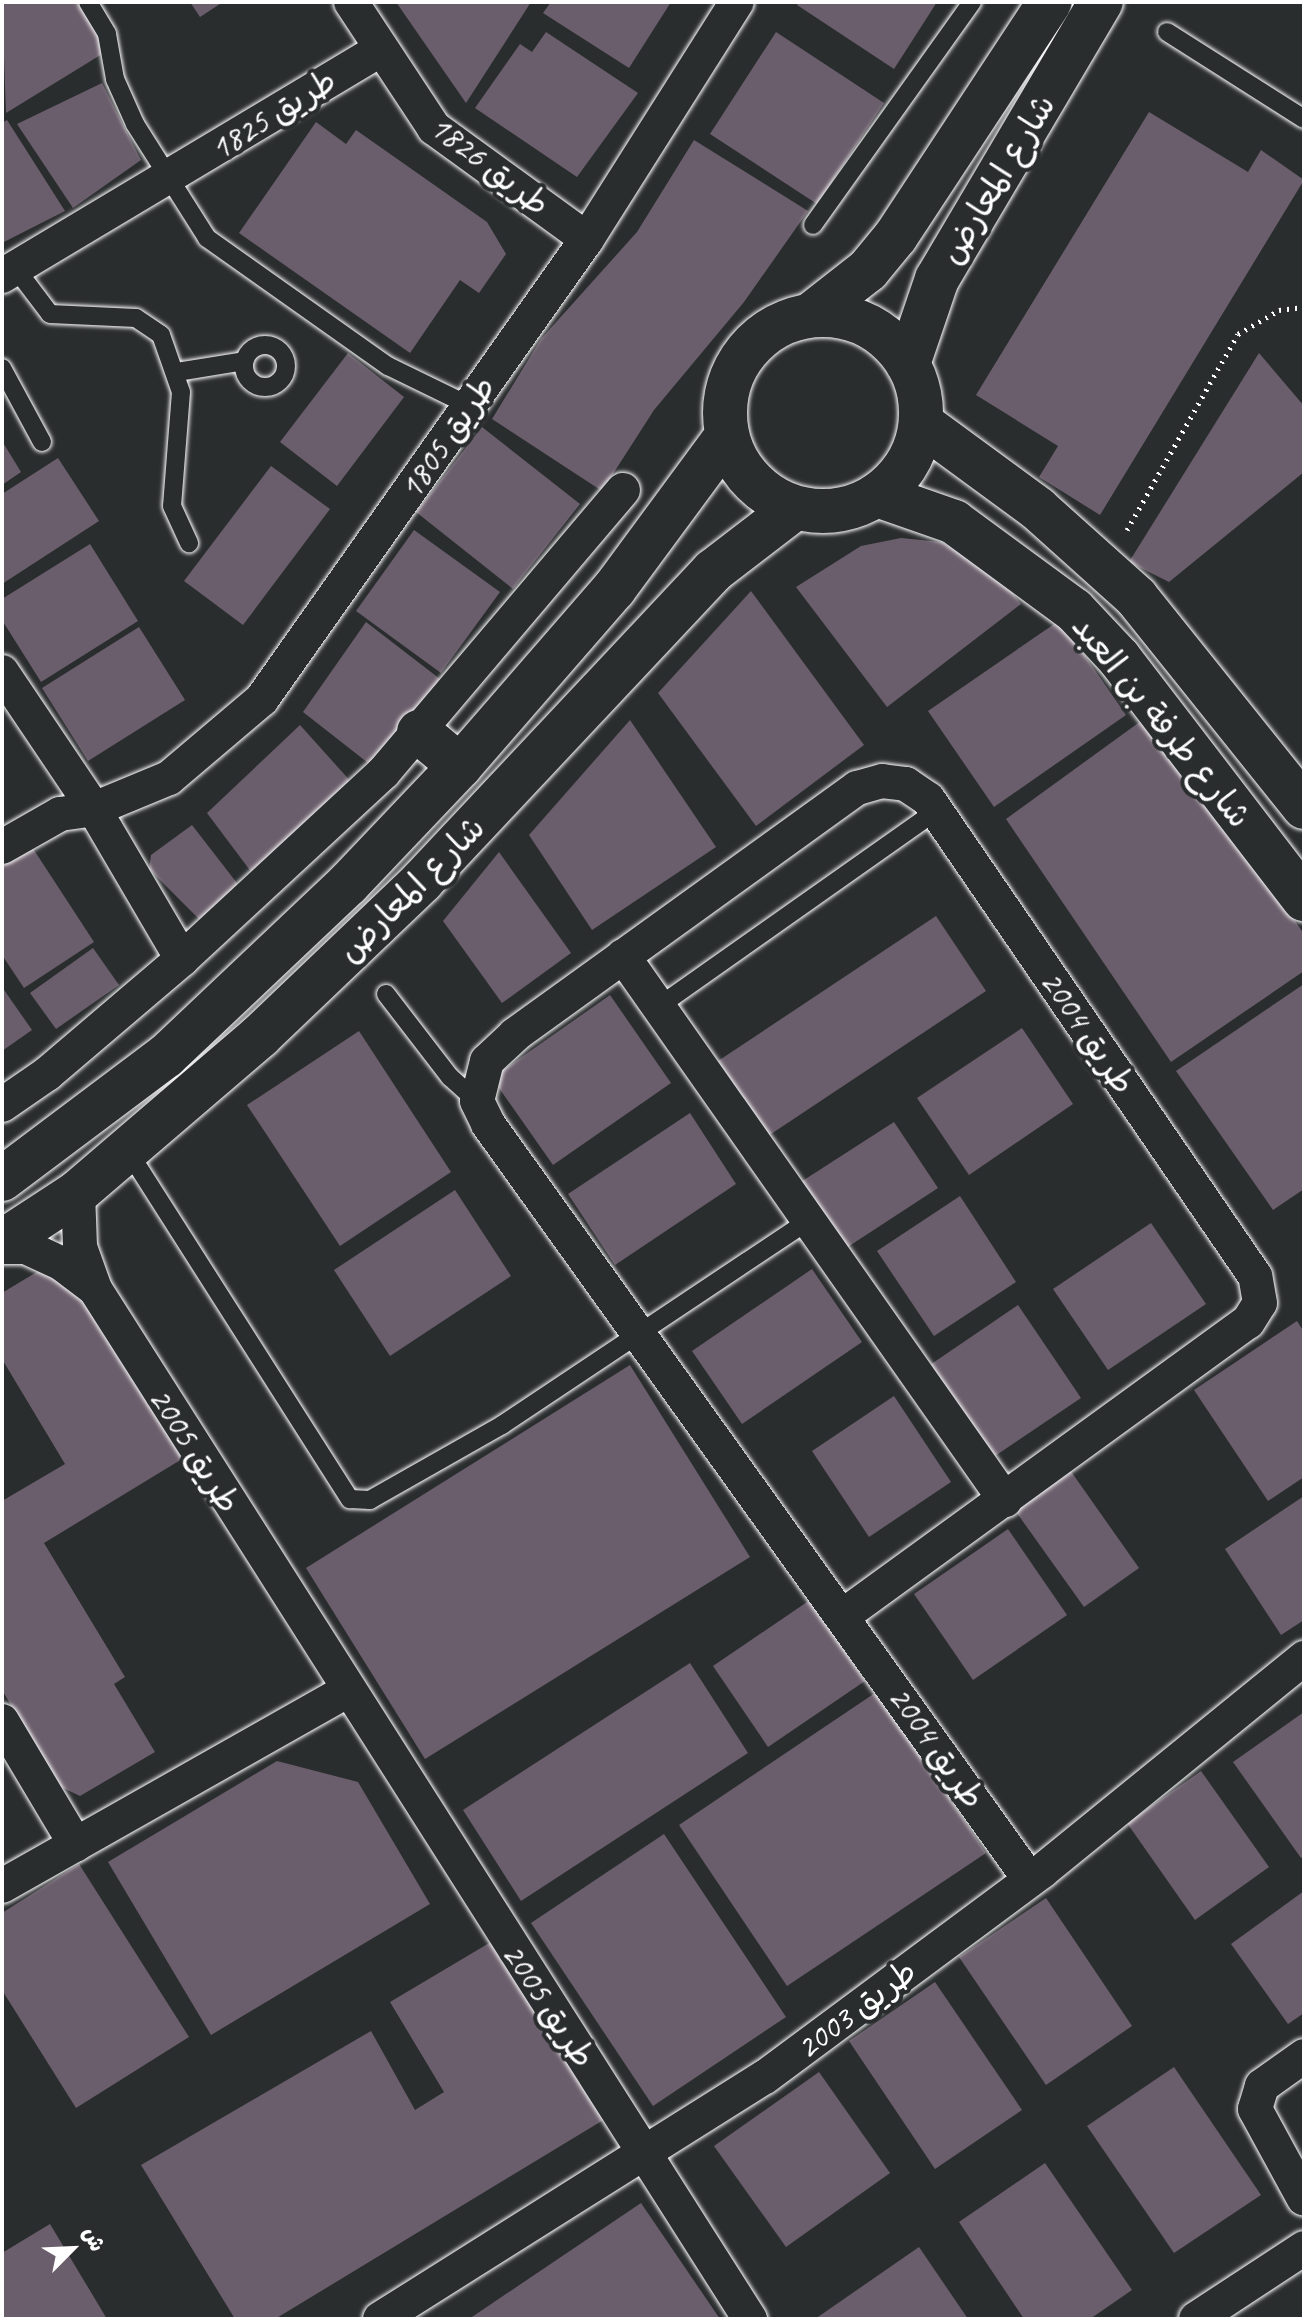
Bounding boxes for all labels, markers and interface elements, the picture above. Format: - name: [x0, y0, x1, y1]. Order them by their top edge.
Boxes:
- street label: طريق 1825: [202, 59, 344, 169]
- street label: شارع المعارض: [930, 87, 1064, 271]
- street label: طريق 1826: [422, 106, 558, 224]
- street label: طريق 1805: [390, 368, 504, 506]
- street label: شارع طرفة بن العبد: [1064, 606, 1260, 836]
- street label: شارع المعارض: [329, 807, 493, 971]
- street label: طريق 2004: [1032, 962, 1144, 1102]
- street label: طريق 2005: [140, 1379, 250, 1521]
- street label: طريق 2004: [880, 1678, 994, 1816]
- street label: طريق 2005: [494, 1935, 604, 2075]
- street label: طريق 2003: [787, 1950, 925, 2068]
- north arrow: [32, 2209, 112, 2289]
- text: ش: [76, 2222, 112, 2256]

